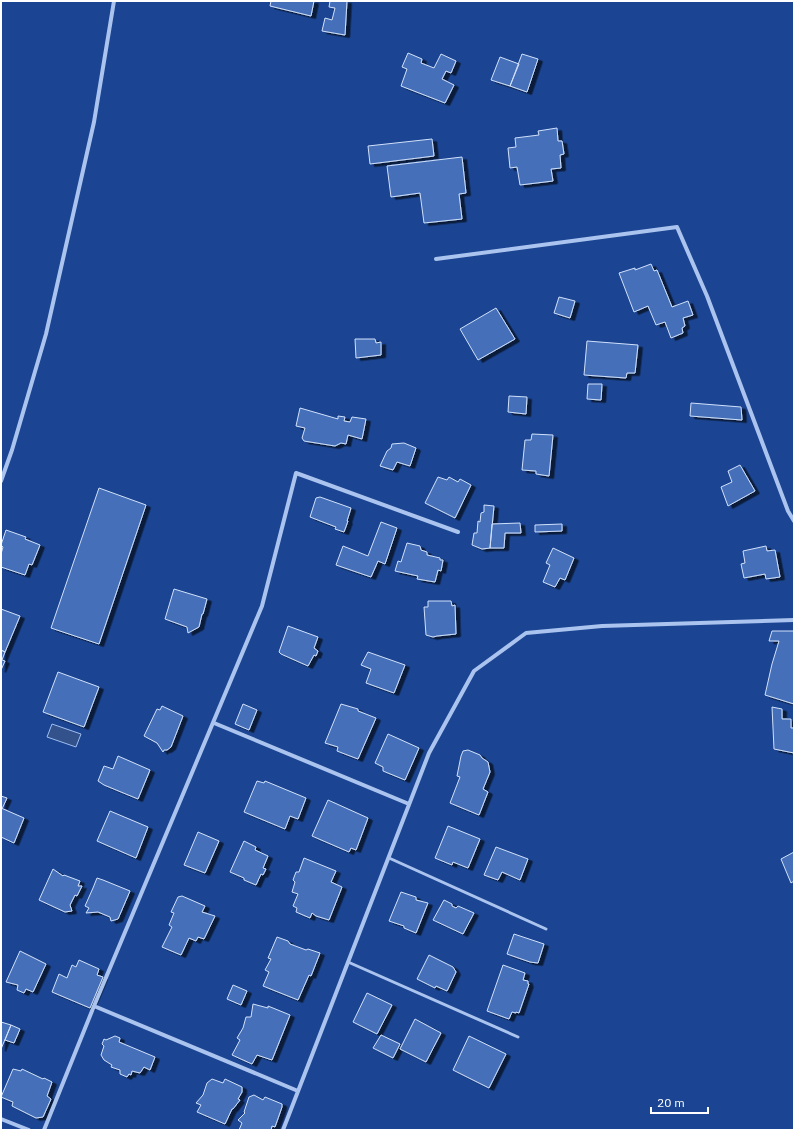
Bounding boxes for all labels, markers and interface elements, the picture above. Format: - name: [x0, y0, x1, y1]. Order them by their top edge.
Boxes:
- scale bar: [651, 1089, 708, 1115]
- text: 20 m: [657, 1095, 685, 1110]

